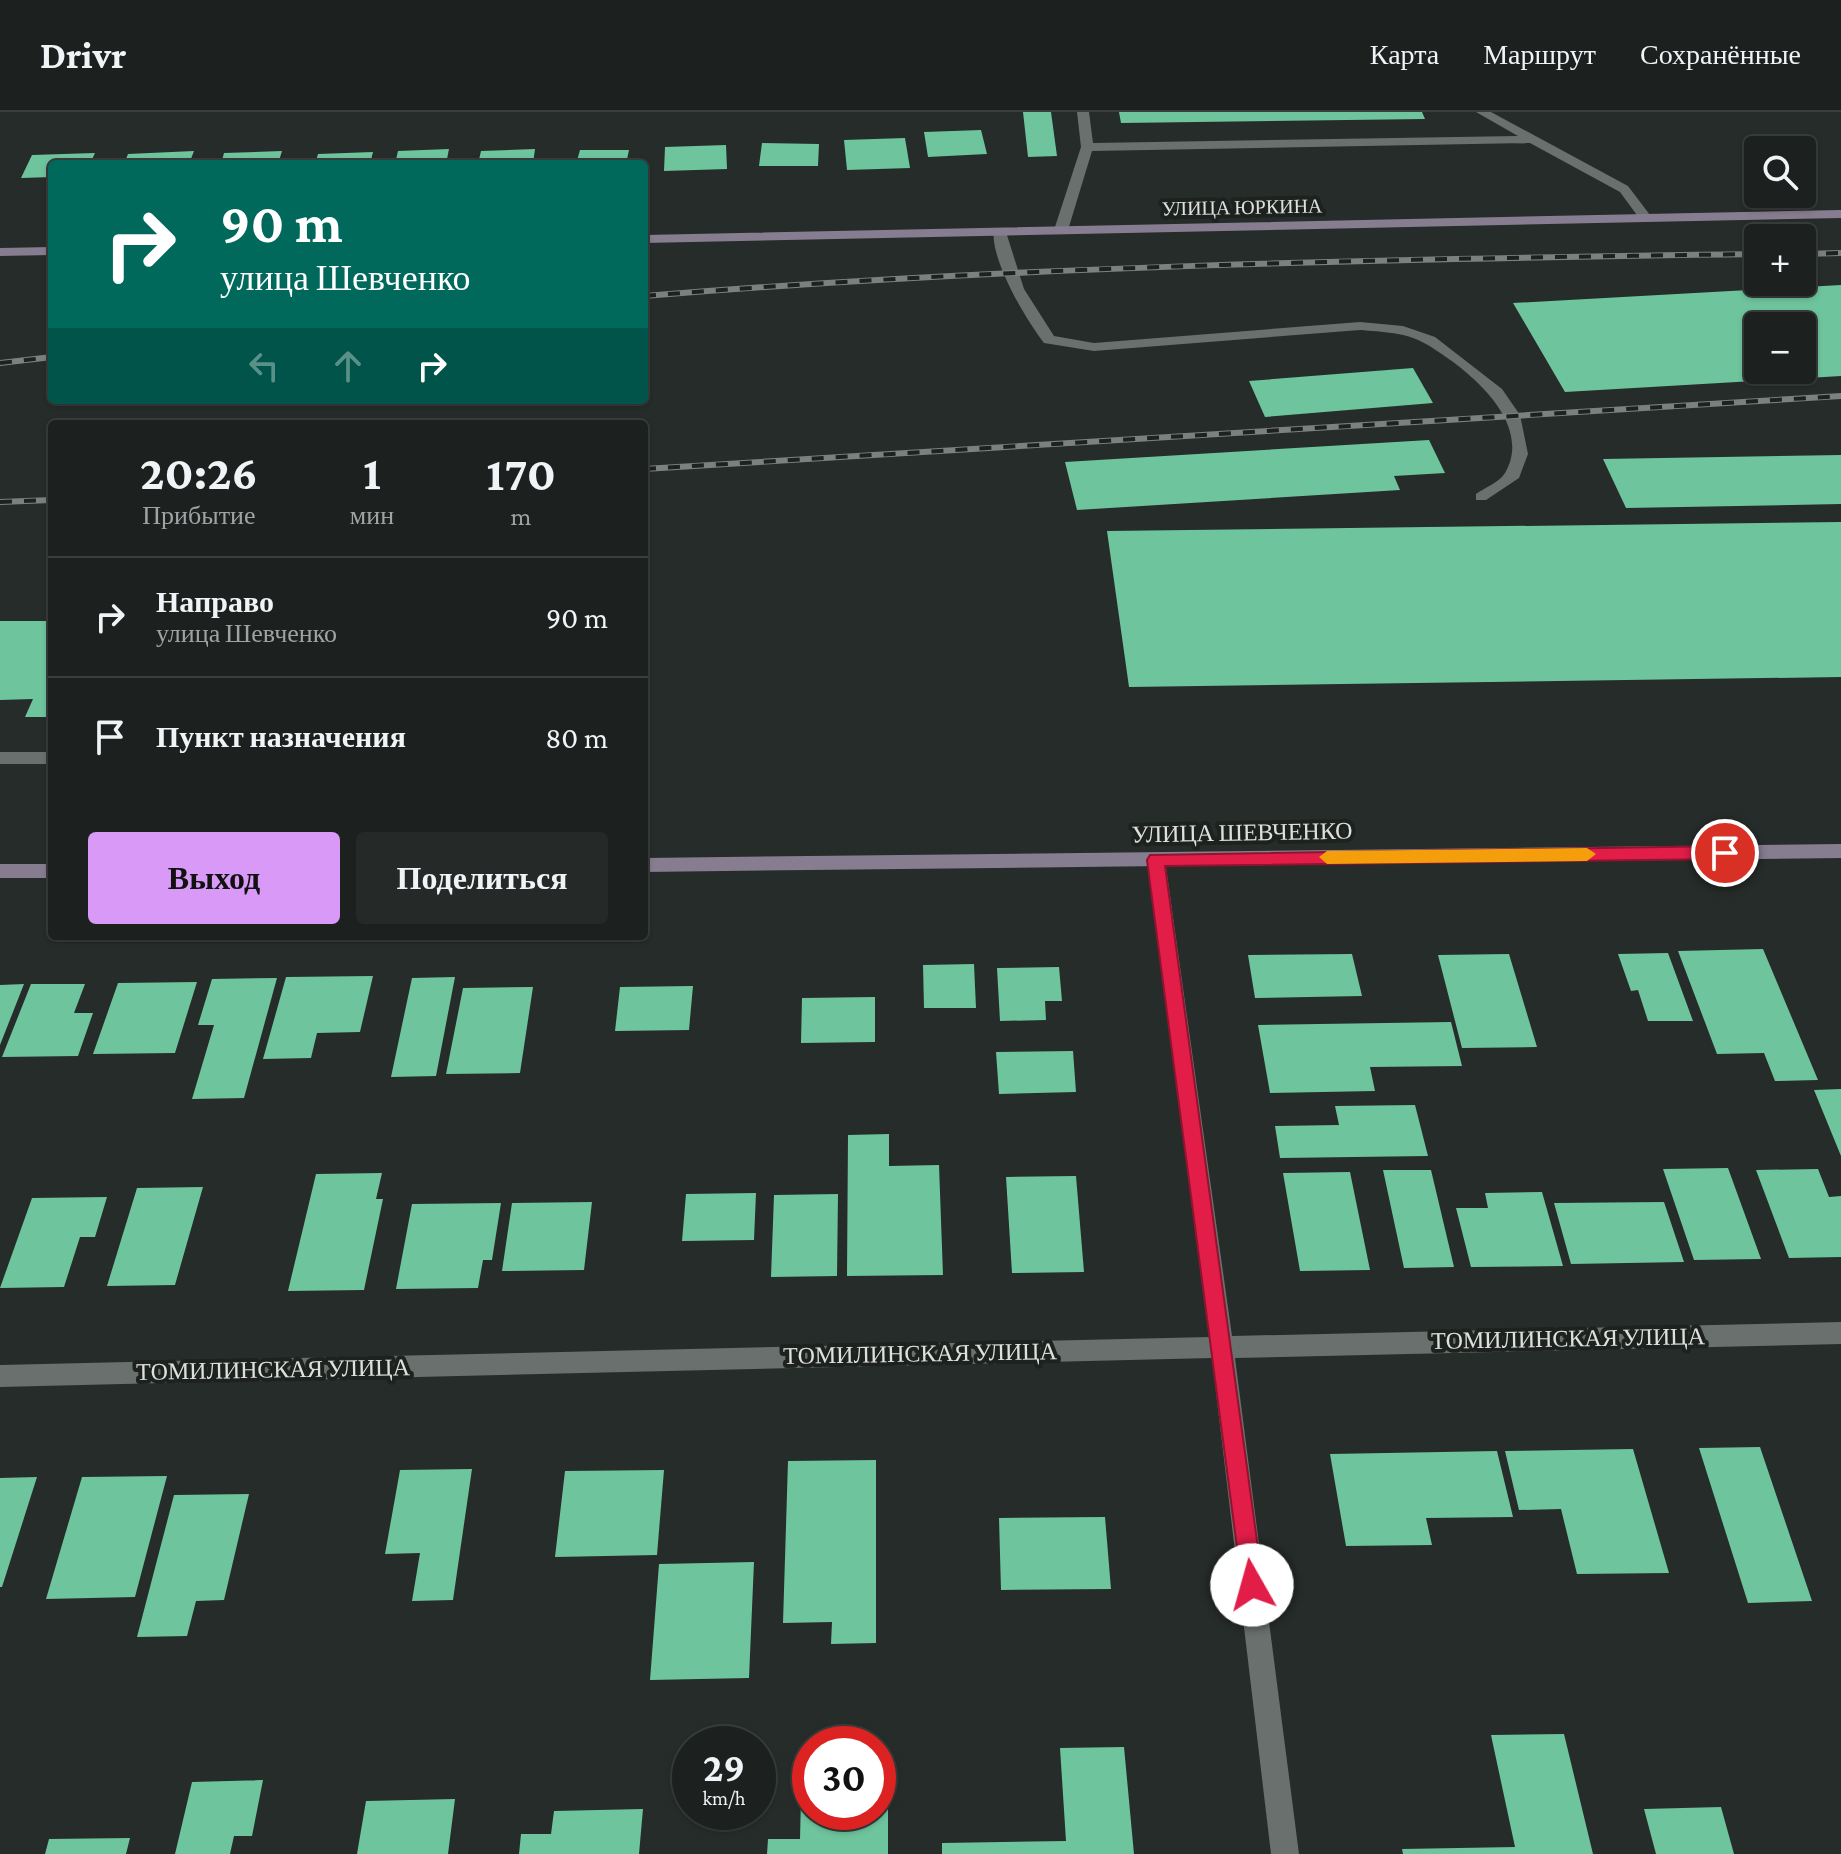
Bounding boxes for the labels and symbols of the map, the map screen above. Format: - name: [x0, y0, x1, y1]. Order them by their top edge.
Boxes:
- street label: УЛИЦА ЮРКИНА: [1161, 195, 1323, 220]
- street label: УЛИЦА ШЕВЧЕНКО: [1131, 817, 1353, 847]
- pin: [1691, 819, 1759, 887]
- street label: ТОМИЛИНСКАЯ УЛИЦА: [1431, 1322, 1706, 1354]
- street label: ТОМИЛИНСКАЯ УЛИЦА: [783, 1337, 1058, 1369]
- street label: ТОМИЛИНСКАЯ УЛИЦА: [136, 1353, 411, 1385]
- position arrow: [1210, 1543, 1294, 1627]
- speed limit sign: 30: [792, 1726, 896, 1830]

